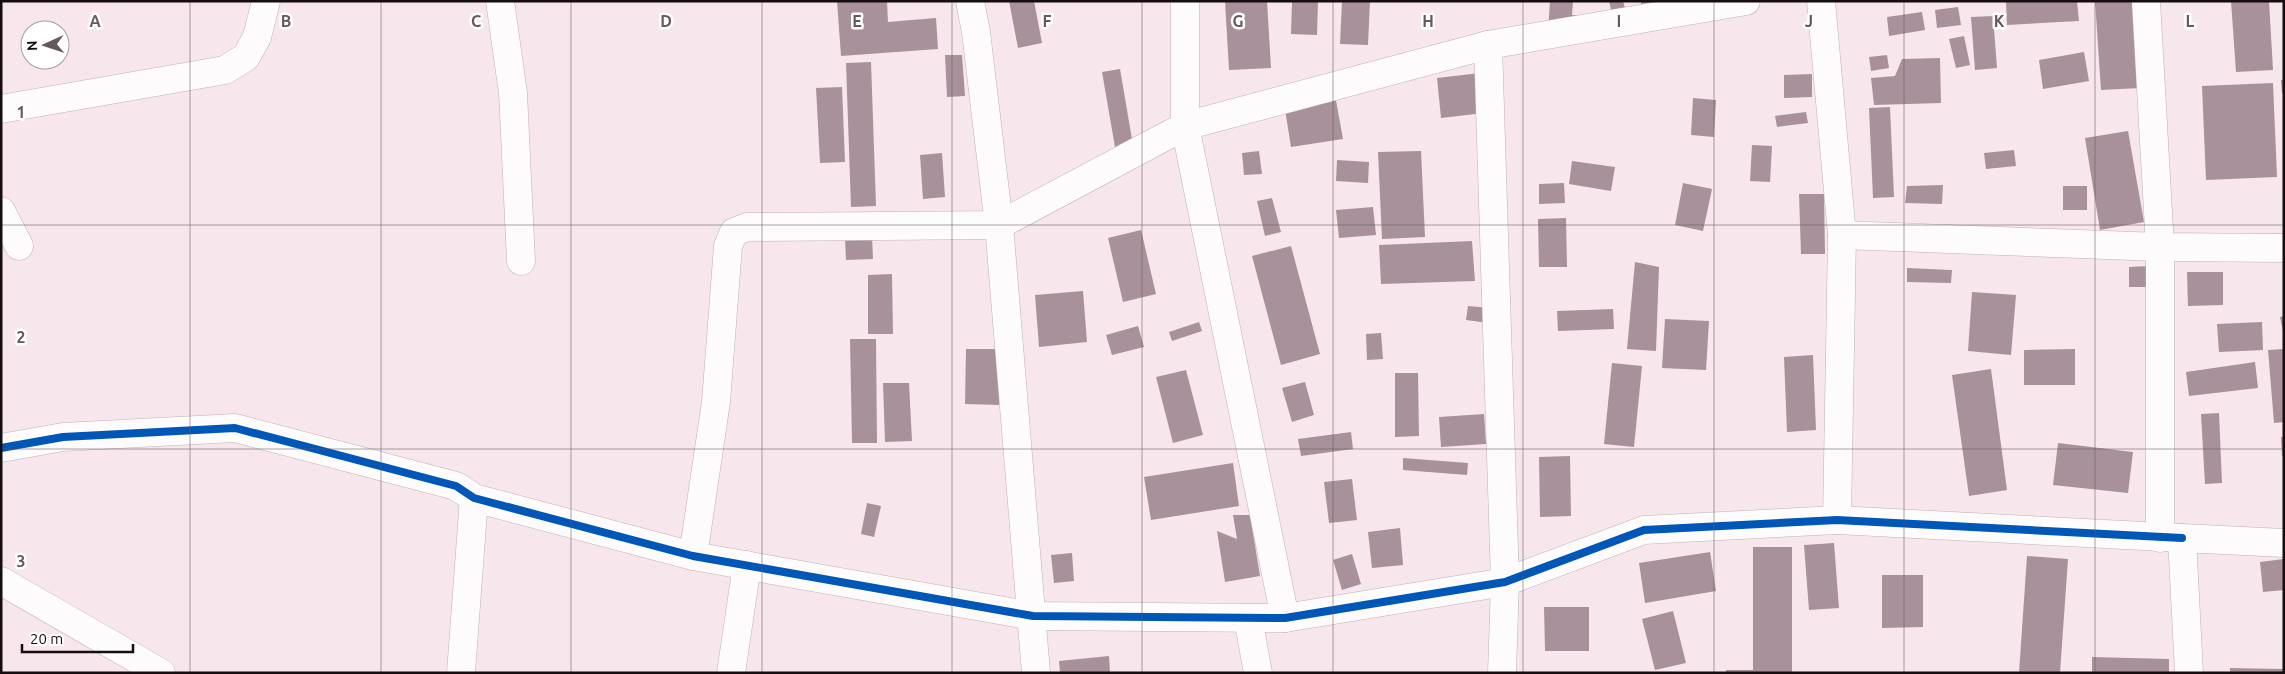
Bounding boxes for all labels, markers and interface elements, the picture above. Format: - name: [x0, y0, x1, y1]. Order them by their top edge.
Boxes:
- text: A: [89, 12, 101, 30]
- text: B: [281, 12, 291, 30]
- text: C: [471, 12, 481, 30]
- text: D: [660, 12, 672, 30]
- text: E: [852, 12, 862, 30]
- text: F: [1043, 12, 1052, 30]
- text: G: [1232, 12, 1244, 30]
- text: H: [1422, 12, 1434, 30]
- text: I: [1617, 12, 1621, 30]
- text: J: [1805, 12, 1813, 30]
- text: K: [1994, 12, 2005, 30]
- text: L: [2186, 12, 2195, 30]
- north arrow: [20, 20, 70, 70]
- text: N: [24, 40, 40, 51]
- text: 1: [16, 103, 26, 121]
- text: 2: [16, 328, 26, 346]
- text: 3: [16, 552, 26, 570]
- scale bar: [22, 622, 134, 654]
- text: 20 m: [30, 630, 63, 647]

